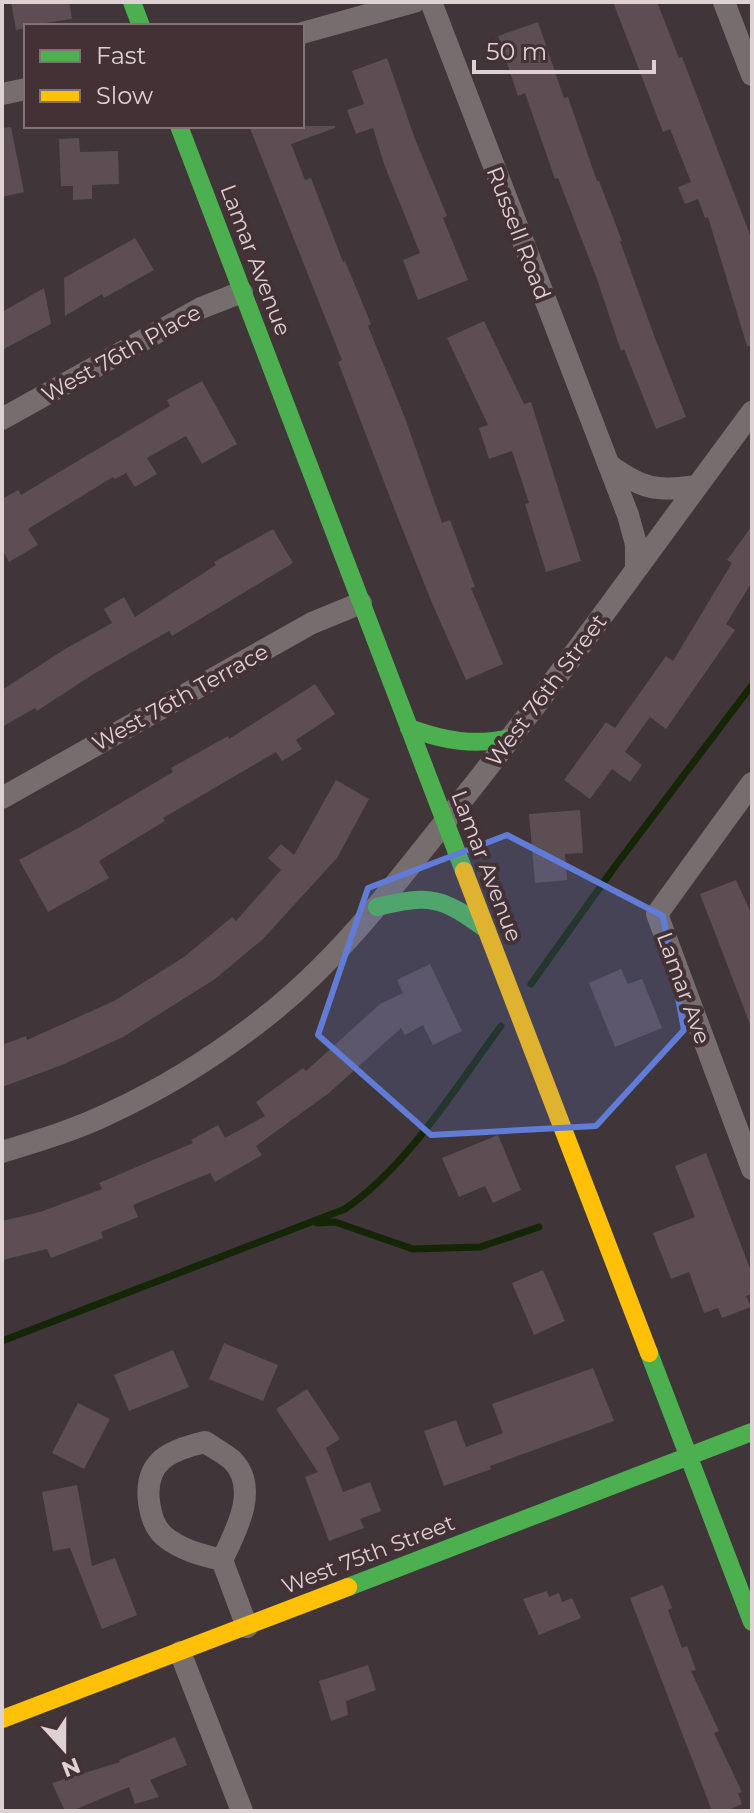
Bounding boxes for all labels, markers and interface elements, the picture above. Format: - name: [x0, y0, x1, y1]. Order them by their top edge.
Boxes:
- legend: [24, 24, 304, 128]
- scale bar: [474, 24, 654, 74]
- text: 50 m: [486, 37, 547, 66]
- text: Fast: [96, 41, 147, 70]
- text: Slow: [96, 81, 153, 110]
- street label: Russell Road: [481, 163, 556, 304]
- street label: Lamar Avenue: [214, 181, 297, 340]
- street label: West 76th Place: [37, 299, 205, 408]
- street label: West 76th Street: [480, 609, 613, 772]
- street label: West 76th Terrace: [87, 638, 273, 757]
- street label: Lamar Avenue: [445, 787, 528, 946]
- street label: Lamar Ave: [651, 929, 716, 1048]
- street label: West 75th Street: [278, 1509, 459, 1600]
- north arrow: [24, 1709, 104, 1789]
- text: N: [58, 1751, 84, 1783]

